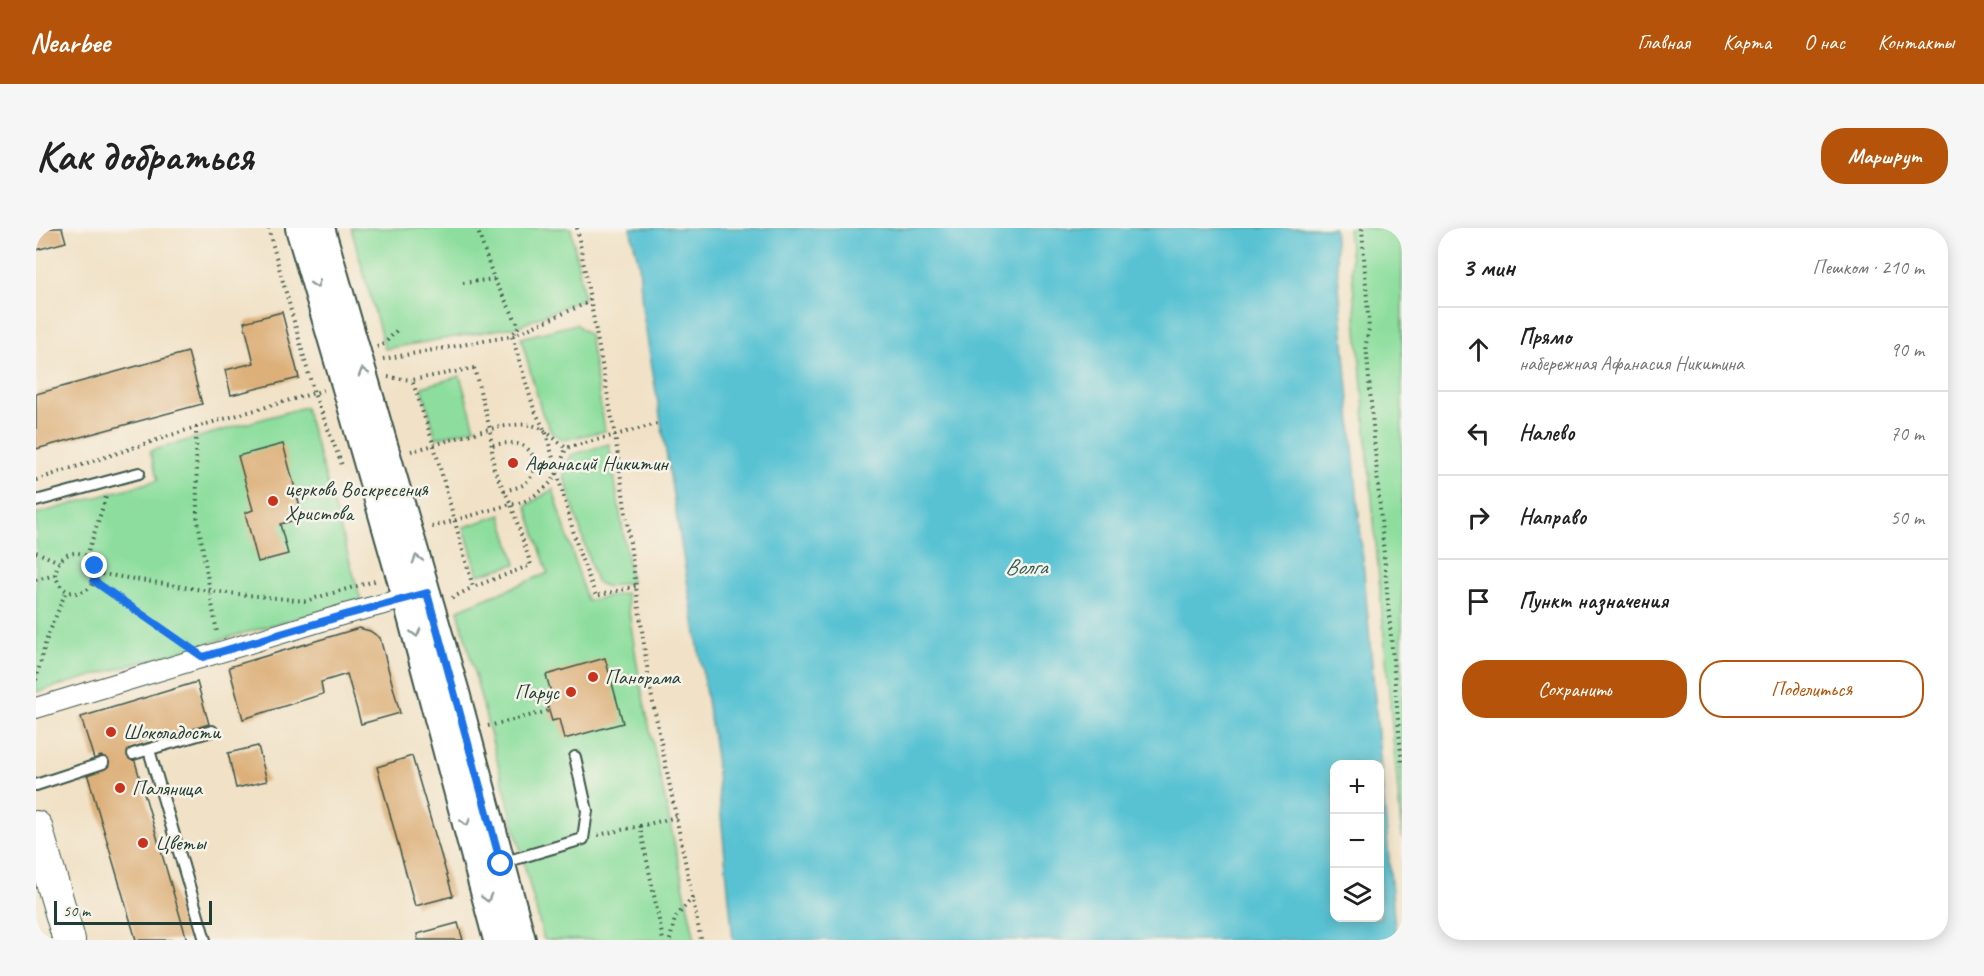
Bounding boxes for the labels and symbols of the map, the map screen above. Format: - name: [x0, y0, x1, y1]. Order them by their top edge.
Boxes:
- one-way arrow: [309, 278, 321, 289]
- one-way arrow: [358, 367, 370, 378]
- place label: Афанасий Никитин: [525, 450, 669, 476]
- marker: Афанасий Никитин: [506, 456, 520, 470]
- place label: церковь Воскресения Христова: [285, 476, 429, 526]
- marker: церковь Воскресения Христова: [266, 494, 280, 508]
- route end: [81, 552, 107, 578]
- water label: Волга: [1005, 553, 1049, 581]
- one-way arrow: [412, 554, 424, 565]
- one-way arrow: [409, 627, 421, 638]
- place label: Панорама: [605, 664, 681, 690]
- marker: Панорама: [586, 670, 600, 684]
- place label: Парус: [515, 679, 561, 705]
- marker: Парус: [564, 685, 578, 699]
- place label: Шоколадости: [123, 719, 222, 745]
- marker: Шоколадости: [104, 725, 118, 739]
- place label: Паляница: [132, 775, 204, 801]
- marker: Паляница: [113, 781, 127, 795]
- one-way arrow: [459, 816, 471, 826]
- place label: Цветы: [155, 830, 207, 856]
- marker: Цветы: [136, 836, 150, 850]
- route start: [487, 850, 513, 876]
- one-way arrow: [479, 892, 492, 902]
- scale bar: [54, 898, 212, 926]

